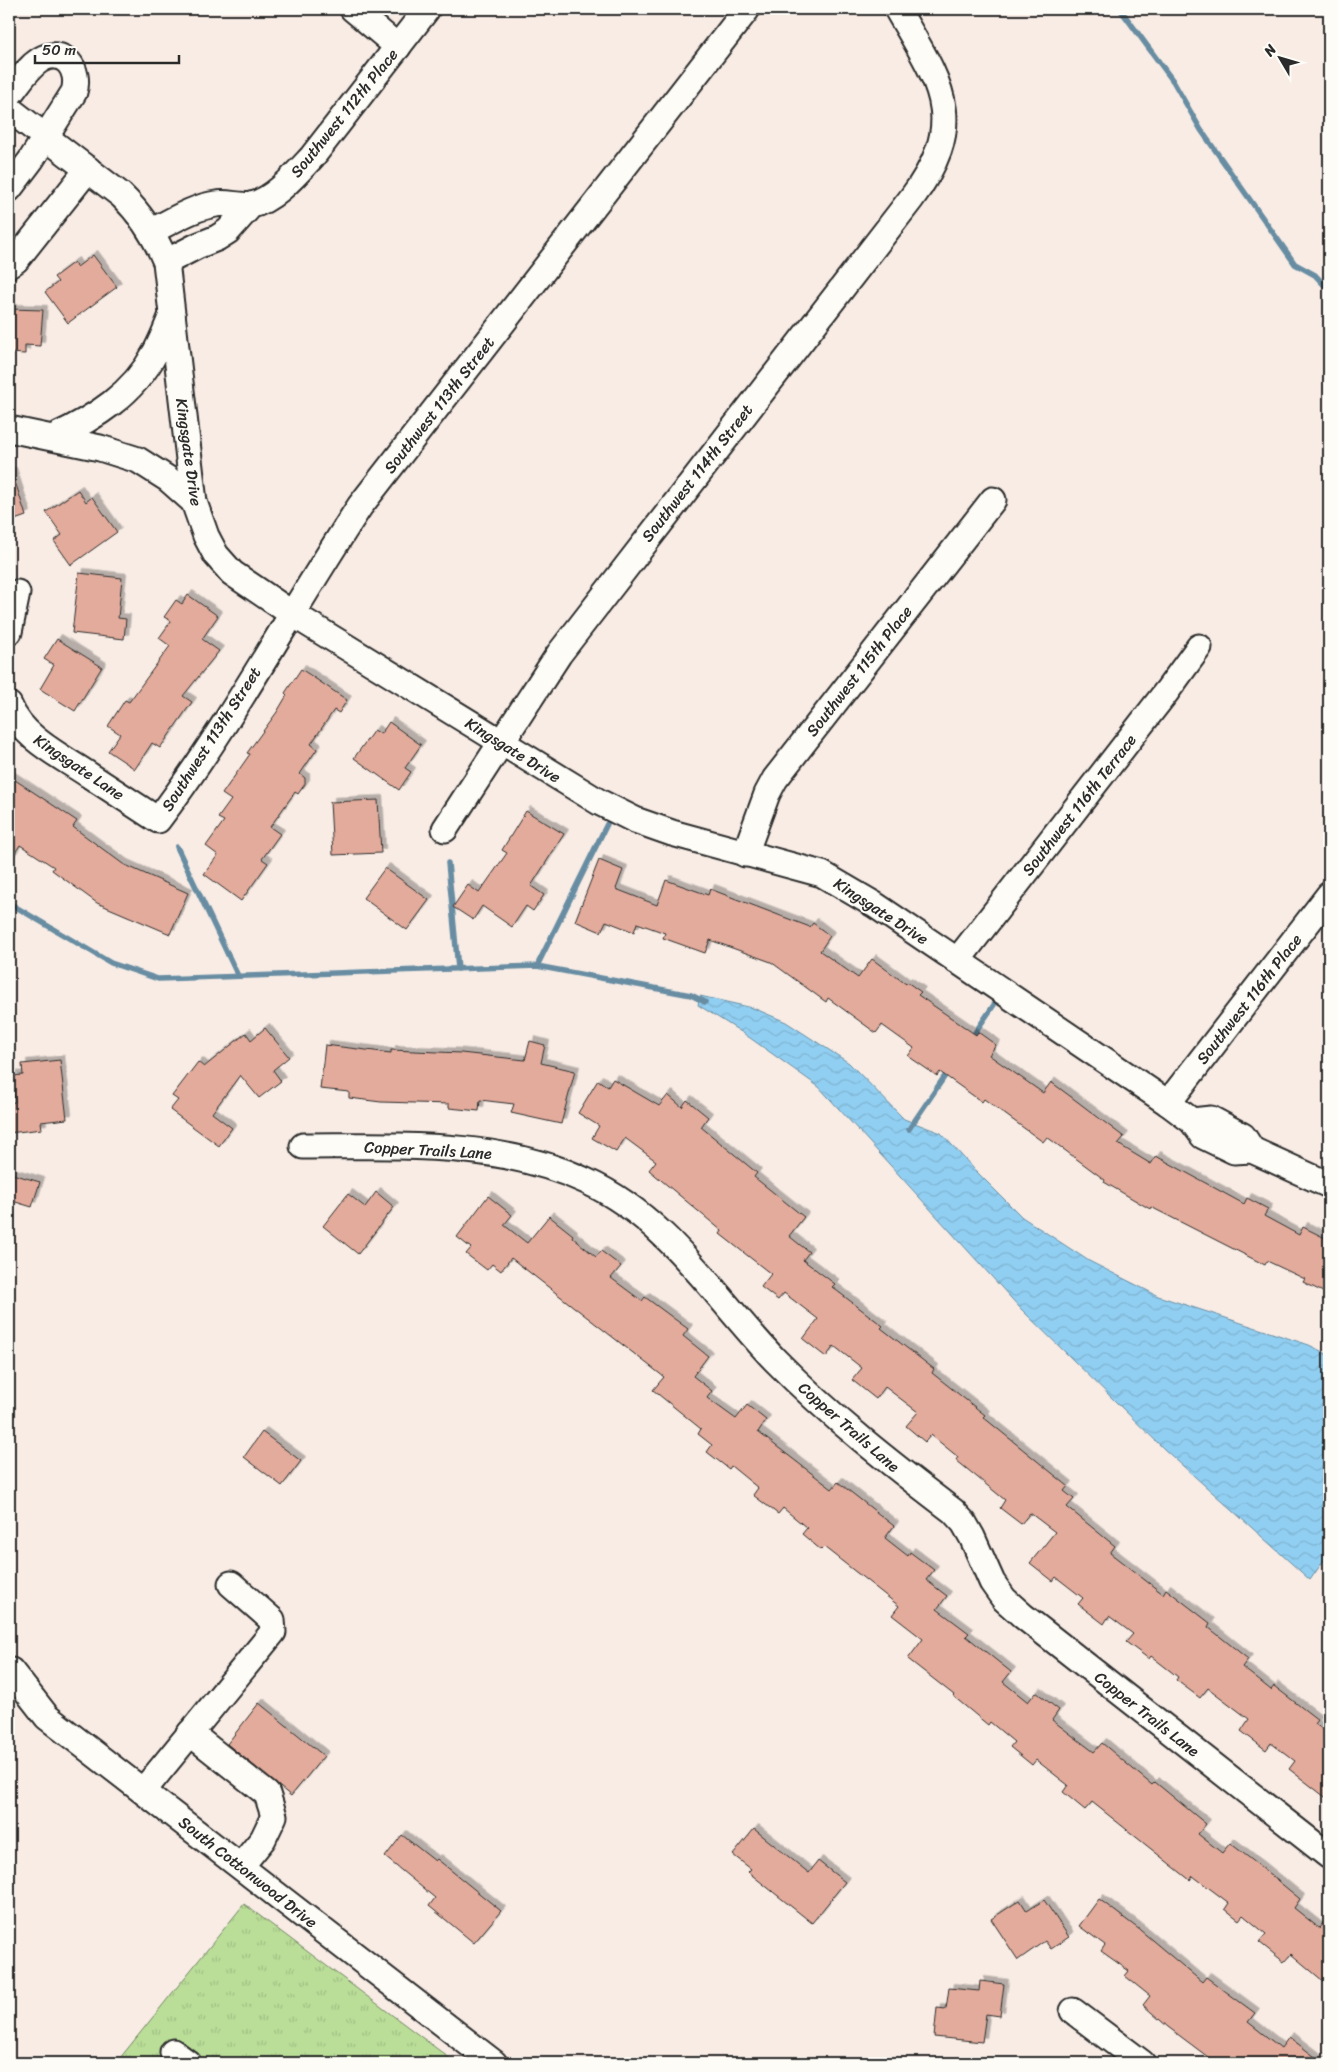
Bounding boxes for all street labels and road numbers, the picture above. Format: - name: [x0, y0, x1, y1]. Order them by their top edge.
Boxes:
- street label: Southwest 112th Place: [282, 42, 406, 184]
- street label: Southwest 113th Street: [376, 330, 502, 480]
- street label: Kingsgate Drive: [167, 396, 211, 508]
- street label: Southwest 114th Street: [633, 397, 761, 549]
- street label: Southwest 115th Place: [798, 599, 920, 743]
- street label: Southwest 113th Street: [153, 661, 269, 817]
- street label: Kingsgate Drive: [459, 709, 567, 791]
- street label: Kingsgate Lane: [27, 726, 131, 808]
- street label: Southwest 116th Terrace: [1014, 727, 1144, 882]
- street label: Kingsgate Drive: [828, 869, 934, 953]
- street label: Southwest 116th Place: [1188, 927, 1310, 1071]
- street label: Copper Trails Lane: [364, 1132, 493, 1168]
- street label: Copper Trails Lane: [791, 1374, 907, 1480]
- street label: Copper Trails Lane: [1088, 1663, 1206, 1765]
- street label: South Cottonwood Drive: [172, 1808, 324, 1936]

